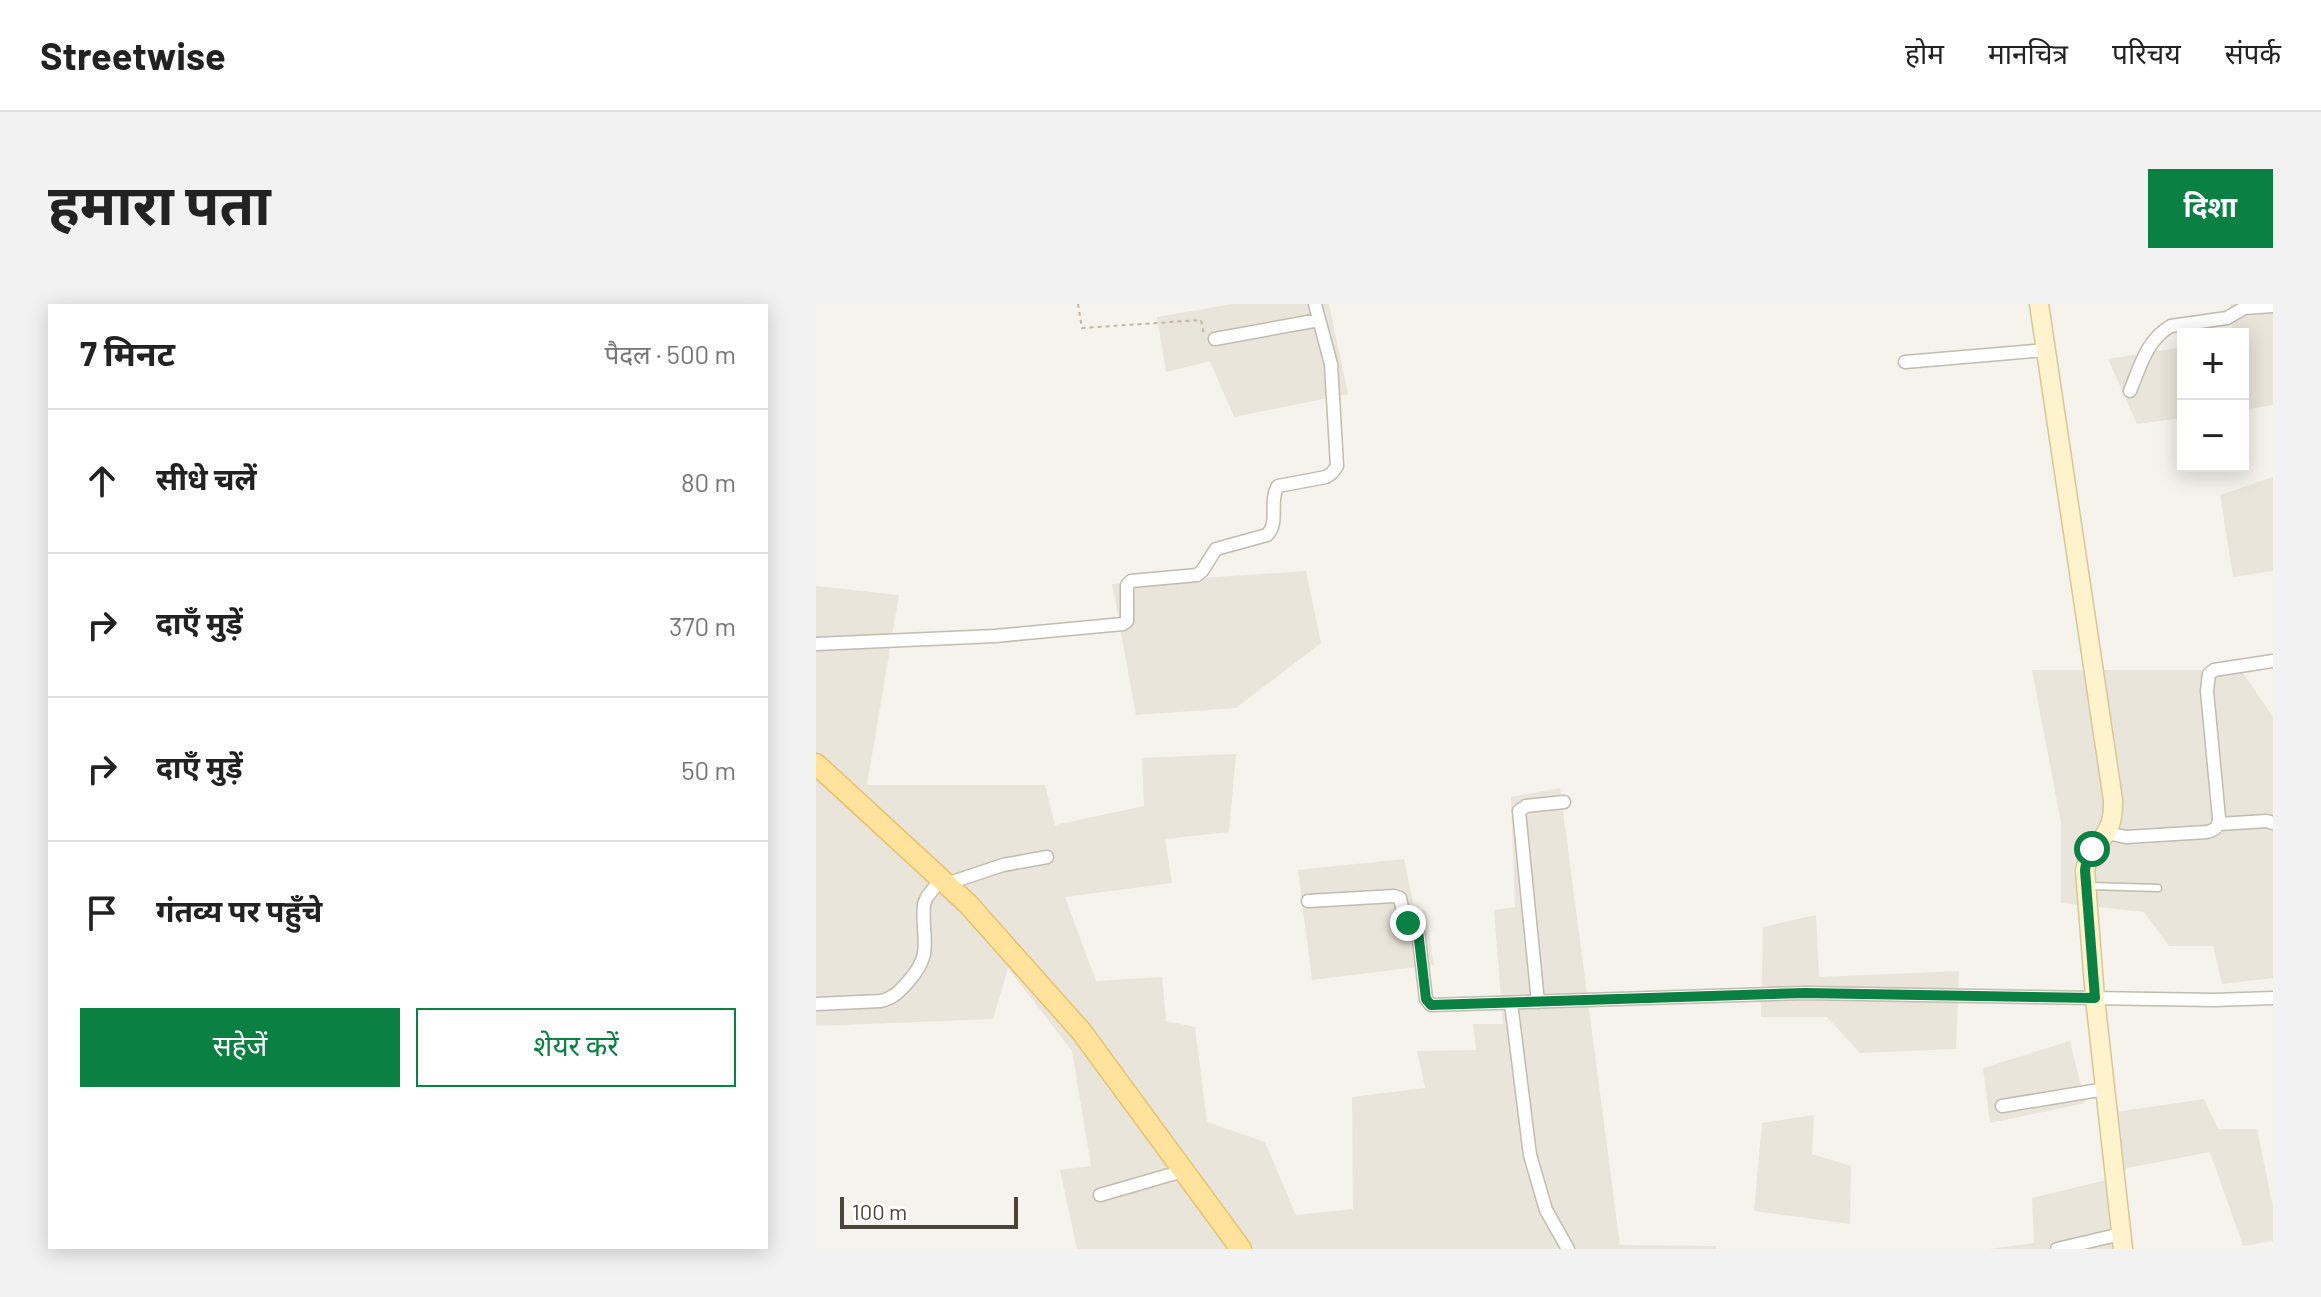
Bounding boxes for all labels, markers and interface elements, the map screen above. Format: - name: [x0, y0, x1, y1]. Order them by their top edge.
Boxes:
- text: Streetwise: [40, 32, 226, 78]
- text: होम: [1905, 36, 1944, 70]
- text: मानचित्र: [1988, 36, 2068, 70]
- text: परिचय: [2112, 36, 2181, 70]
- text: संपर्क: [2225, 36, 2281, 70]
- text: हमारा पता: [48, 169, 271, 236]
- button: दिशा: [2148, 169, 2273, 248]
- map controls: [2177, 328, 2249, 472]
- button: +: [2177, 328, 2249, 400]
- text: 7 मिनट: [80, 332, 175, 373]
- text: पैदल · 500 m: [604, 338, 736, 369]
- button: −: [2177, 400, 2249, 472]
- icon: ahead: [80, 459, 124, 503]
- text: सीधे चलें: [156, 460, 257, 496]
- text: 80 m: [681, 466, 736, 497]
- icon: right: [80, 603, 124, 647]
- text: दाएँ मुड़ें: [156, 604, 243, 640]
- text: 370 m: [669, 610, 736, 641]
- icon: right: [80, 747, 124, 791]
- text: दाएँ मुड़ें: [156, 748, 243, 784]
- text: 50 m: [681, 754, 736, 785]
- route start: [2074, 831, 2110, 867]
- icon: arrive: [80, 891, 124, 935]
- text: गंतव्य पर पहुँचे: [156, 892, 322, 928]
- route end: [1390, 905, 1426, 941]
- button: सहेजें: [80, 1008, 400, 1087]
- button: शेयर करें: [416, 1008, 736, 1087]
- scale bar: [840, 1193, 1018, 1229]
- text: 100 m: [852, 1198, 907, 1224]

